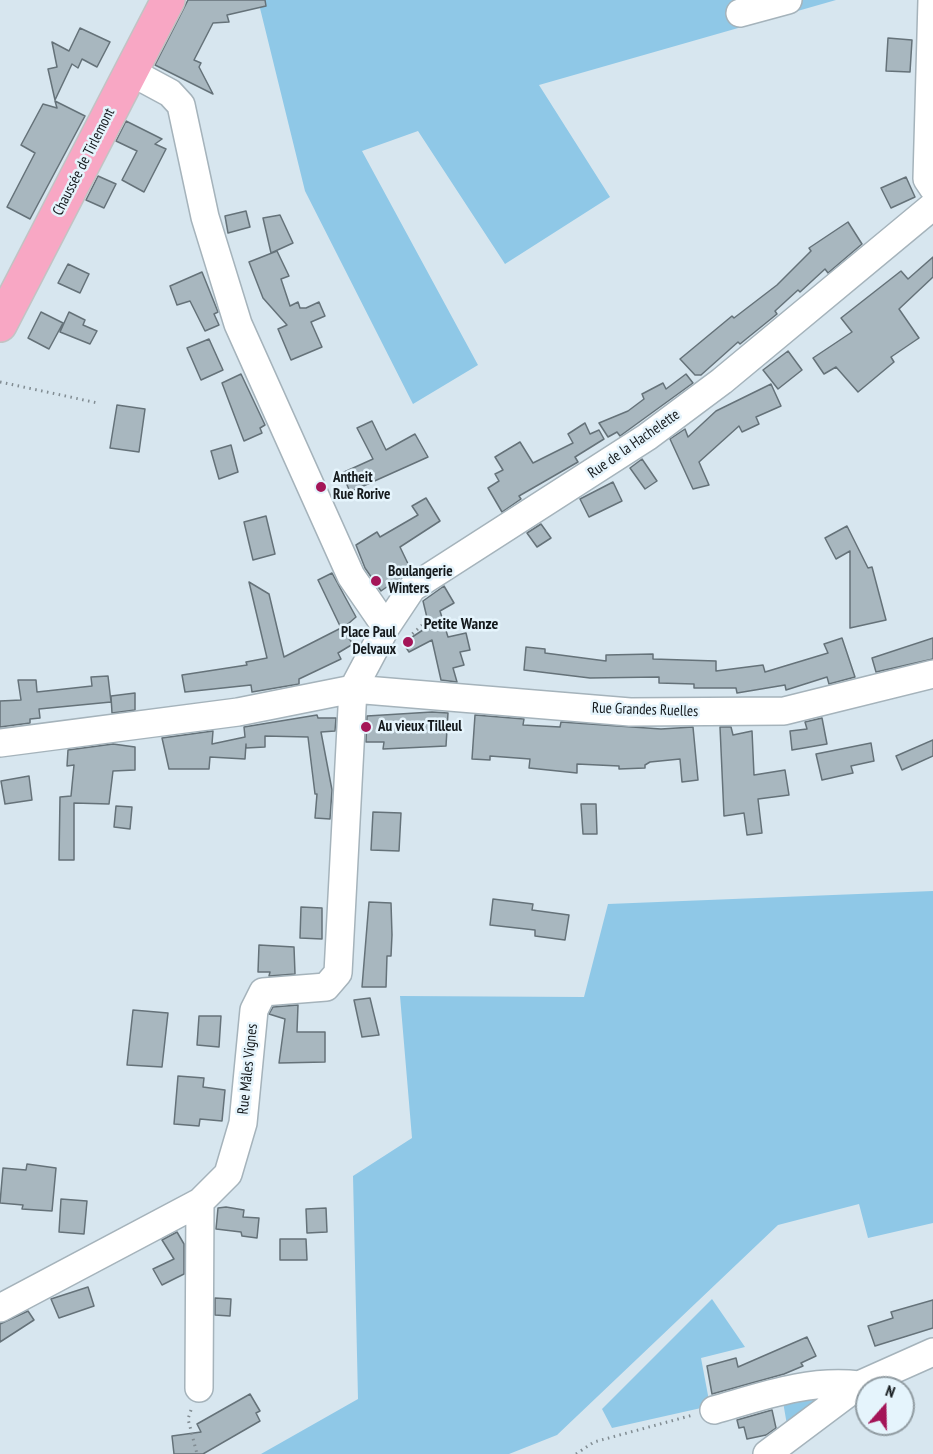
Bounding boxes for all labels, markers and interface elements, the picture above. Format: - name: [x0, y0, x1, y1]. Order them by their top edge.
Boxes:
- street label: Chaussée de Tirlemont: [49, 105, 119, 219]
- street label: Rue de la Hachelette: [585, 406, 683, 482]
- place label: Antheit Rue Rorive: [333, 469, 390, 504]
- marker: Antheit Rue Rorive: [314, 480, 328, 494]
- place label: Boulangerie Winters: [388, 563, 453, 598]
- marker: Boulangerie Winters: [369, 574, 383, 588]
- district label: Petite Wanze: [424, 614, 498, 634]
- place label: Place Paul Delvaux: [341, 624, 396, 659]
- marker: Place Paul Delvaux: [401, 635, 415, 649]
- street label: Rue Grandes Ruelles: [592, 699, 698, 721]
- place label: Au vieux Tilleul: [378, 718, 462, 736]
- marker: Au vieux Tilleul: [359, 720, 373, 734]
- street label: Rue Mâles Vignes: [234, 1023, 262, 1115]
- north arrow: [855, 1376, 915, 1436]
- text: N: [883, 1380, 898, 1402]

